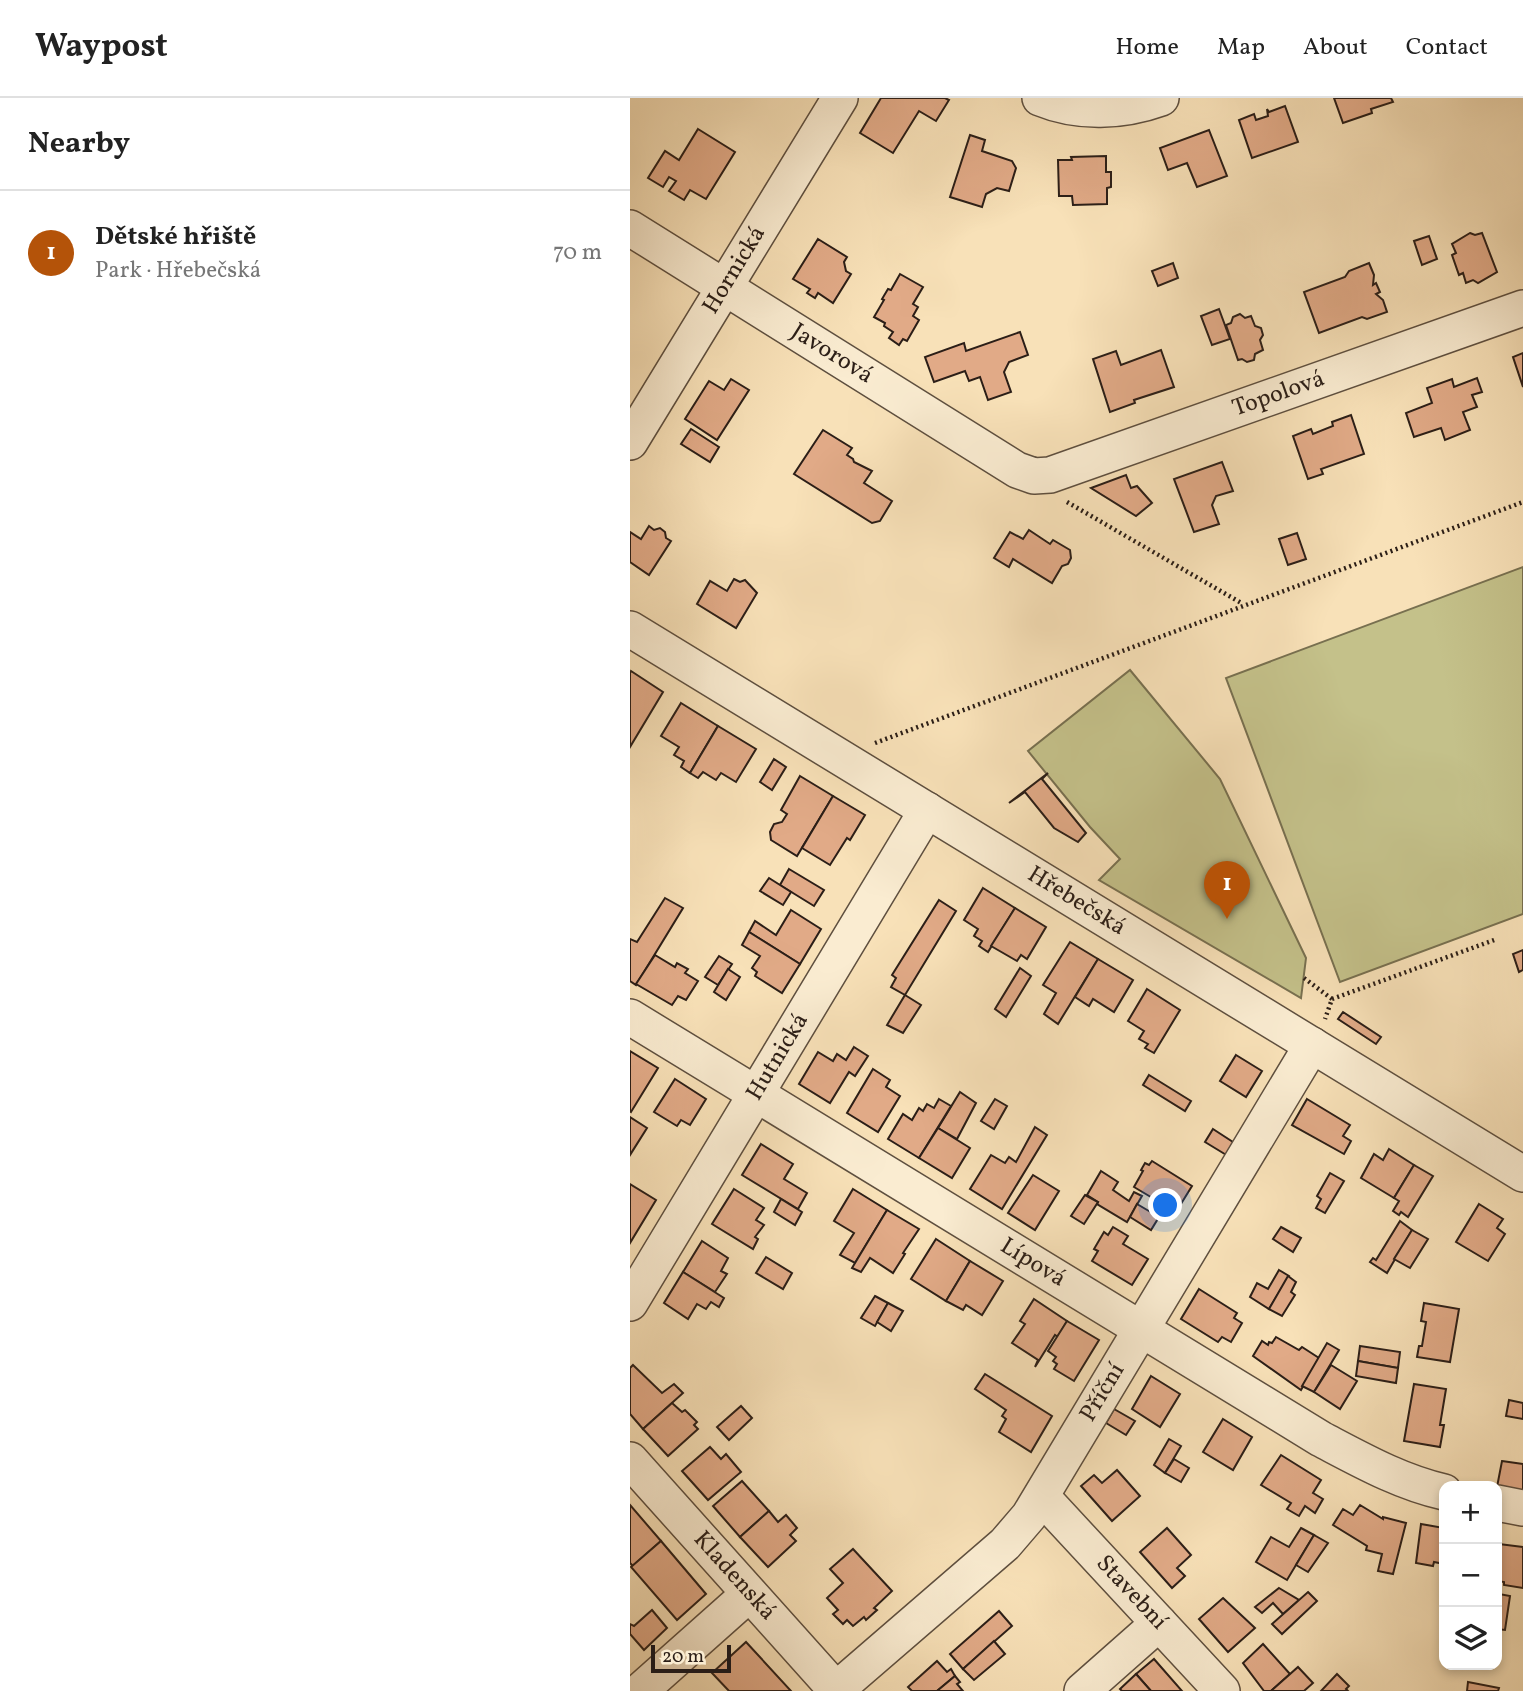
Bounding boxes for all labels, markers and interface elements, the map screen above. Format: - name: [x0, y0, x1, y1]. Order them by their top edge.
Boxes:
- text: Waypost: [35, 25, 168, 71]
- text: Home: [1115, 31, 1179, 65]
- text: Map: [1217, 31, 1265, 65]
- text: About: [1303, 31, 1368, 65]
- text: Contact: [1406, 31, 1488, 65]
- text: Nearby: [28, 123, 130, 165]
- text: Dětské hřiště: [95, 219, 256, 255]
- street label: Hornická: [695, 220, 775, 321]
- text: 1: [46, 237, 56, 269]
- text: 70 m: [553, 237, 602, 269]
- text: Park · Hřebečská: [95, 255, 261, 287]
- street label: Javorová: [784, 315, 880, 393]
- street label: Topolová: [1228, 362, 1330, 426]
- street label: Hřebečská: [1021, 858, 1132, 945]
- pin: 1: [1204, 861, 1250, 919]
- street label: Hutnická: [739, 1007, 818, 1107]
- your location: [1148, 1188, 1182, 1222]
- street label: Lípová: [993, 1230, 1072, 1296]
- street label: Příční: [1072, 1357, 1134, 1429]
- map controls: [1439, 1481, 1502, 1670]
- button: +: [1439, 1481, 1502, 1544]
- street label: Kladenská: [685, 1524, 783, 1628]
- button: −: [1439, 1544, 1502, 1607]
- street label: Stavební: [1088, 1548, 1175, 1638]
- button: layers: [1439, 1607, 1502, 1670]
- scale bar: [651, 1642, 732, 1674]
- text: 20 m: [662, 1644, 704, 1670]

